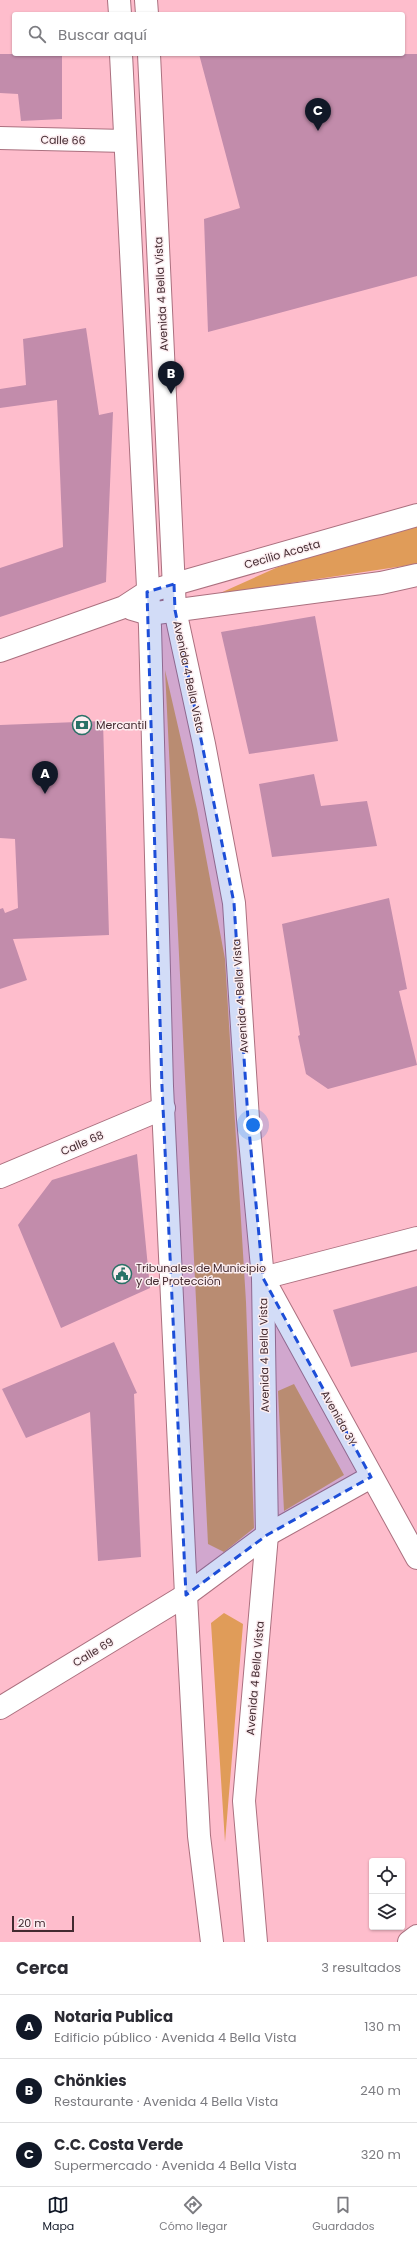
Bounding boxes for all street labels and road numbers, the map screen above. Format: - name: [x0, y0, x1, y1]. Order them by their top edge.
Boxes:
- street label: Calle 66: [40, 132, 86, 148]
- street label: Avenida 4 Bella Vista: [150, 236, 172, 352]
- street label: Cecilio Acosta: [242, 536, 322, 572]
- street label: Avenida 4 Bella Vista: [169, 619, 209, 735]
- street label: Avenida 4 Bella Vista: [228, 938, 252, 1054]
- street label: Calle 68: [58, 1127, 106, 1159]
- street label: Avenida 4 Bella Vista: [255, 1298, 273, 1412]
- street label: Avenida 3Y: [317, 1388, 361, 1449]
- street label: Avenida 4 Bella Vista: [242, 1620, 268, 1736]
- street label: Calle 69: [70, 1634, 116, 1670]

